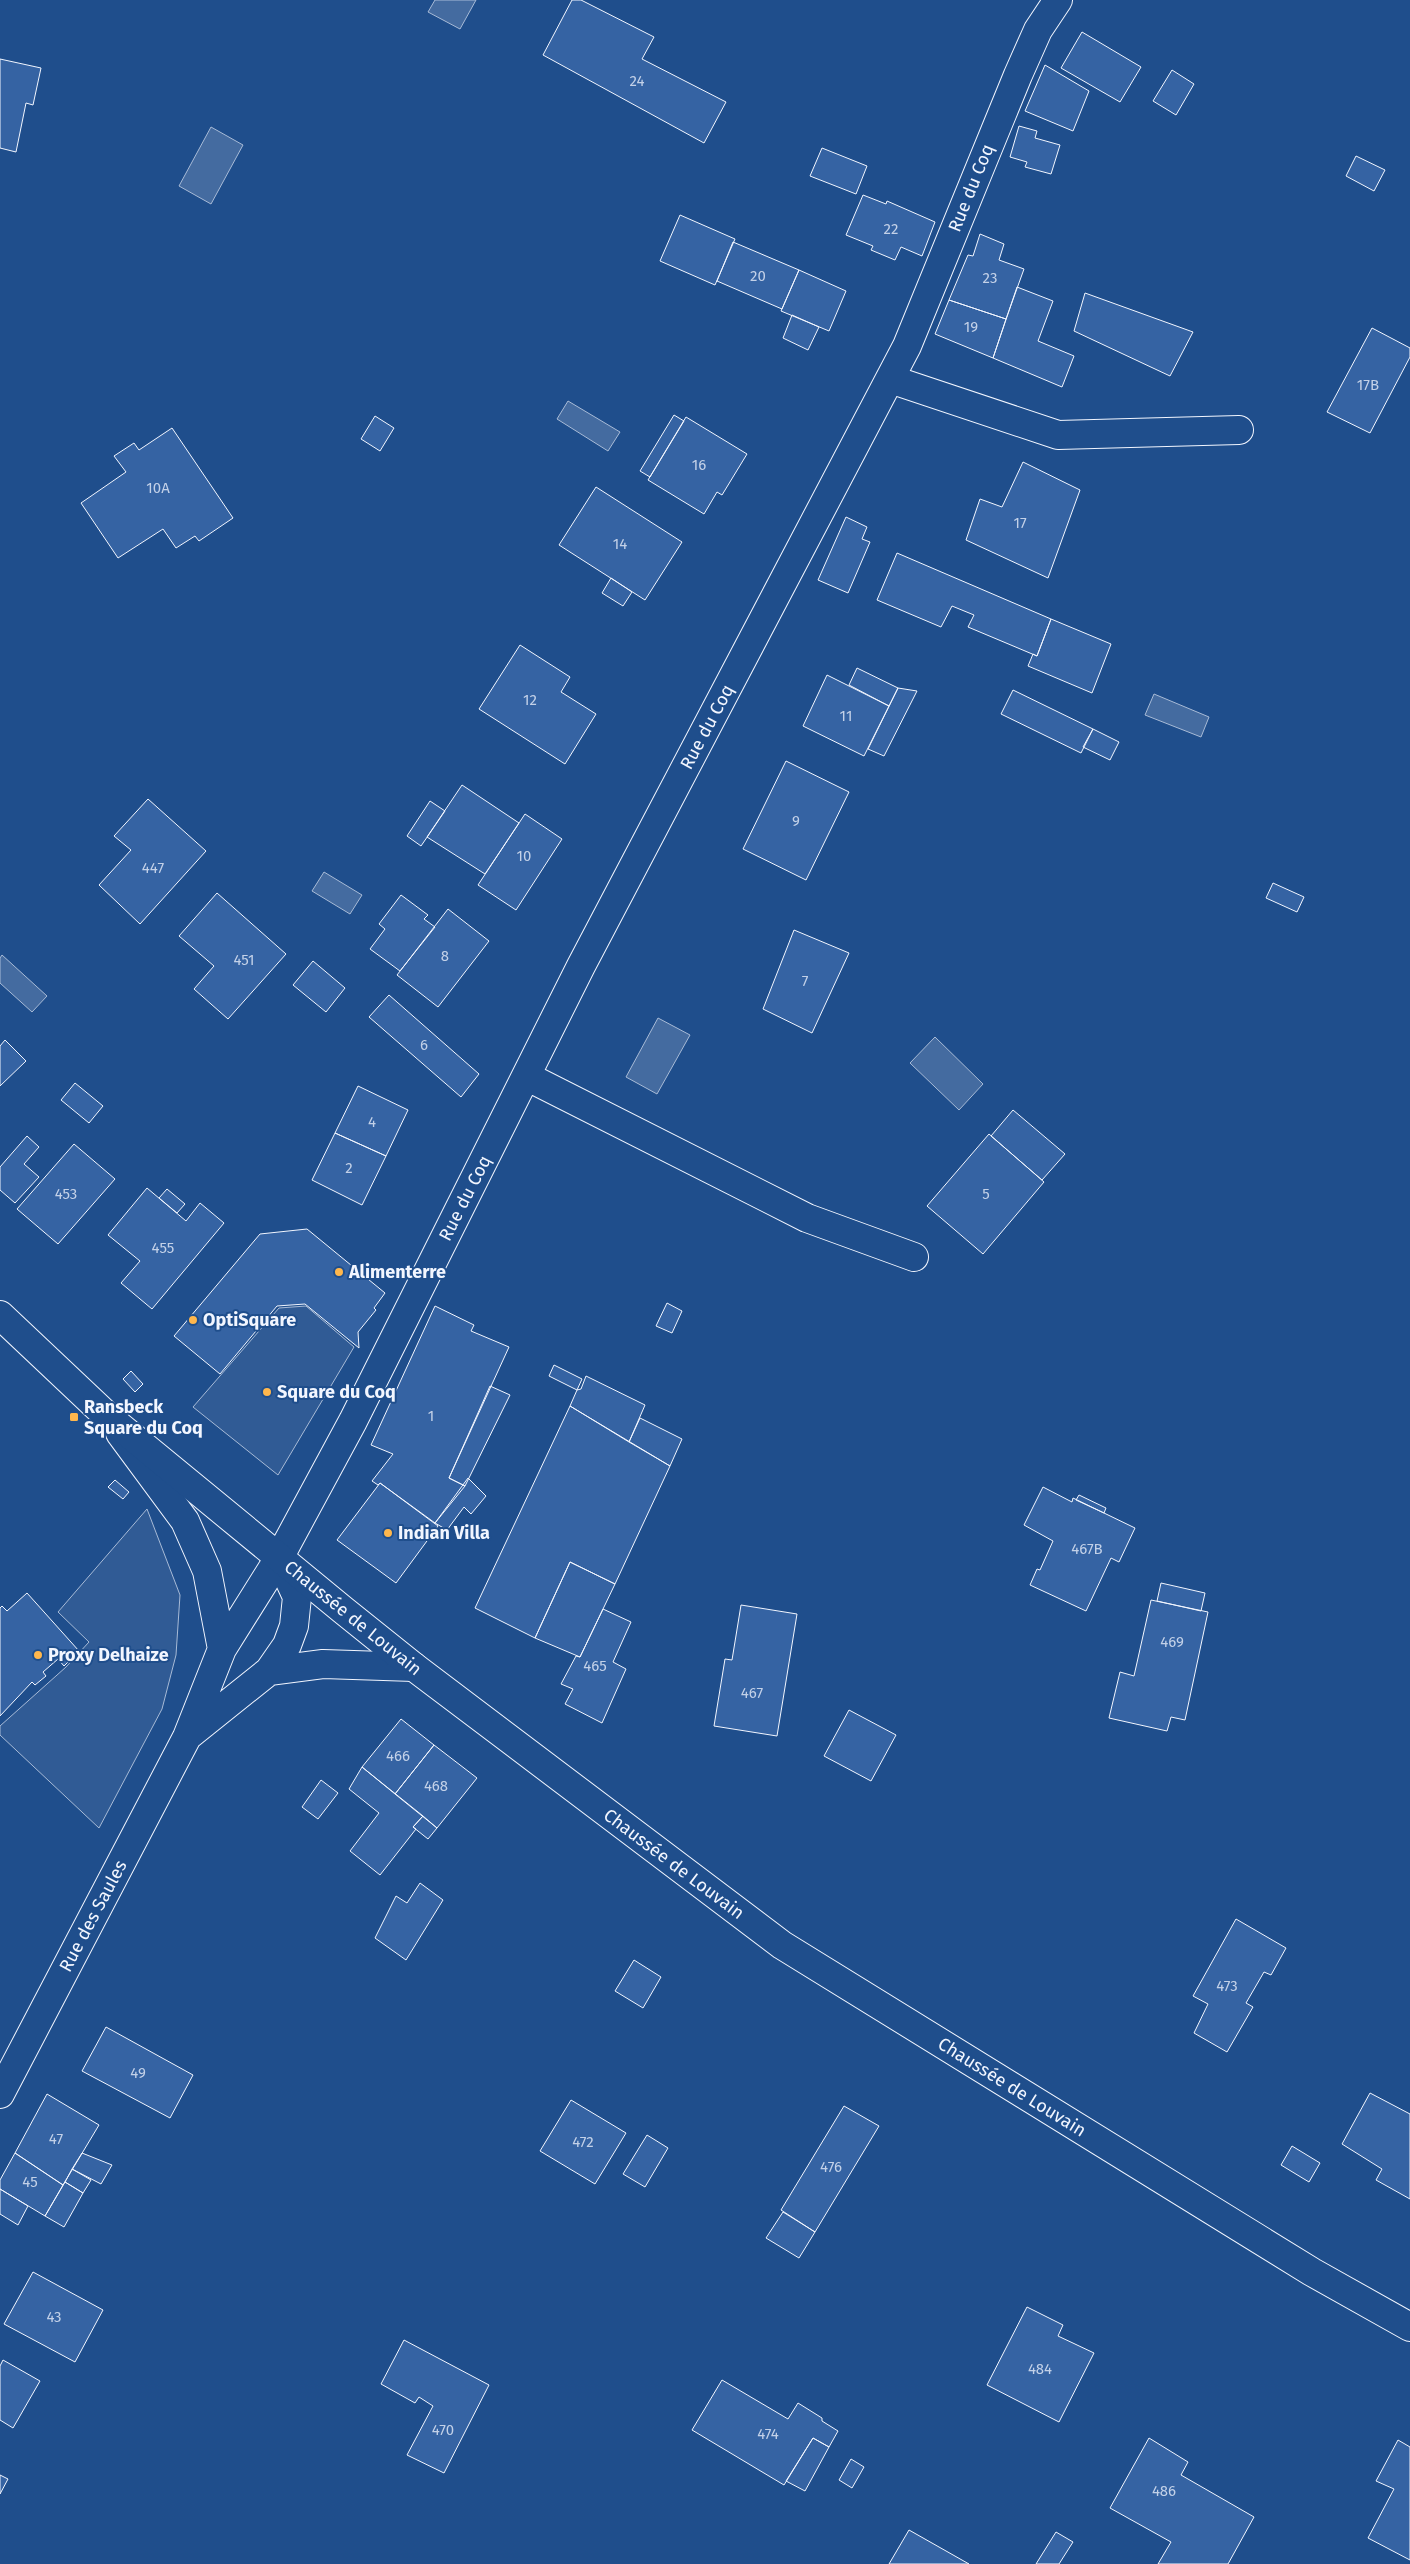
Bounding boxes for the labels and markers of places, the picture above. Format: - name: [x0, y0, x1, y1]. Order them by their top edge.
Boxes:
- place label: Alimenterre: [348, 1261, 446, 1283]
- marker: Alimenterre: [333, 1266, 345, 1278]
- place label: OptiSquare: [203, 1309, 296, 1331]
- marker: OptiSquare: [187, 1314, 199, 1326]
- place label: Square du Coq: [277, 1381, 396, 1403]
- marker: Square du Coq: [261, 1386, 273, 1398]
- place label: Ransbeck Square du Coq: [84, 1396, 203, 1439]
- marker: Ransbeck Square du Coq: [68, 1411, 80, 1423]
- place label: Indian Villa: [398, 1522, 490, 1544]
- marker: Indian Villa: [382, 1527, 394, 1539]
- place label: Proxy Delhaize: [48, 1644, 169, 1666]
- marker: Proxy Delhaize: [32, 1649, 44, 1661]

